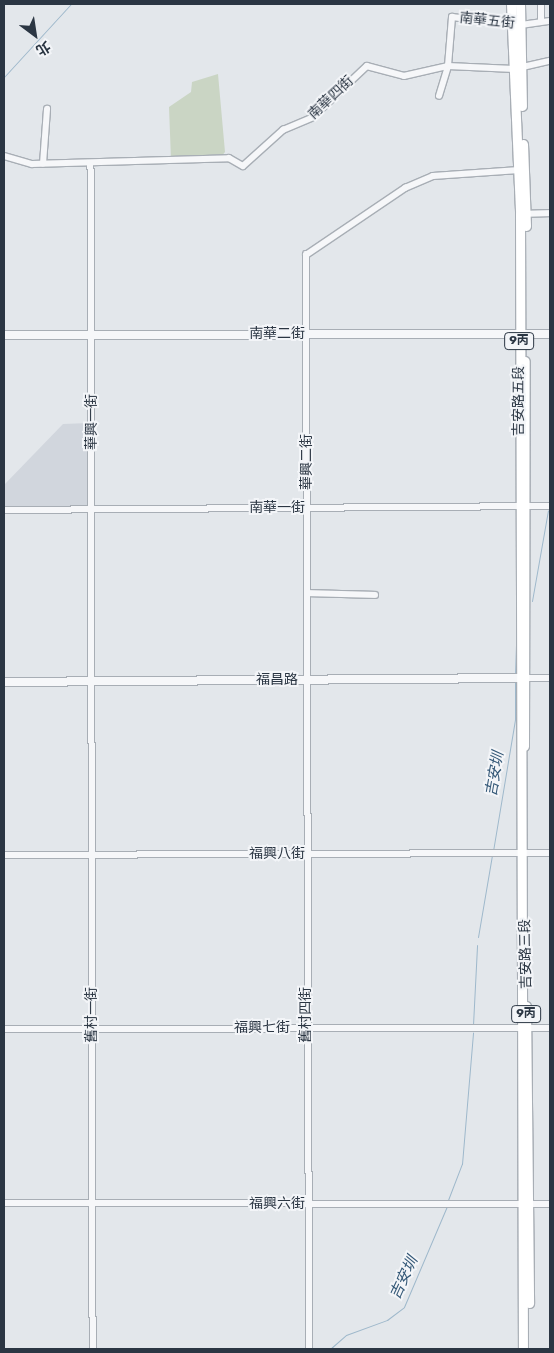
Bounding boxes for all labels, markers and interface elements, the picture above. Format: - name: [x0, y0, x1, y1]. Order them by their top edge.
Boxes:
- north arrow: [10, 10, 60, 60]
- street label: 南華五街: [458, 10, 516, 32]
- text: 北: [33, 37, 53, 59]
- street label: 南華四街: [305, 73, 357, 123]
- street label: 南華二街: [249, 326, 305, 342]
- road number: 9丙: [504, 332, 534, 351]
- street label: 吉安路五段: [511, 366, 527, 436]
- street label: 華興一街: [84, 394, 100, 450]
- street label: 華興二街: [299, 434, 315, 490]
- street label: 南華一街: [249, 500, 305, 516]
- street label: 福昌路: [256, 672, 298, 688]
- water label: 吉安圳: [482, 750, 508, 798]
- street label: 福興八街: [249, 846, 305, 862]
- street label: 吉安路三段: [517, 919, 535, 989]
- street label: 舊村一街: [84, 987, 100, 1043]
- street label: 舊村四街: [298, 987, 314, 1043]
- road number: 9丙: [511, 1004, 541, 1024]
- street label: 福興七街: [234, 1020, 290, 1036]
- street label: 福興六街: [249, 1196, 305, 1212]
- water label: 吉安圳: [386, 1254, 422, 1302]

